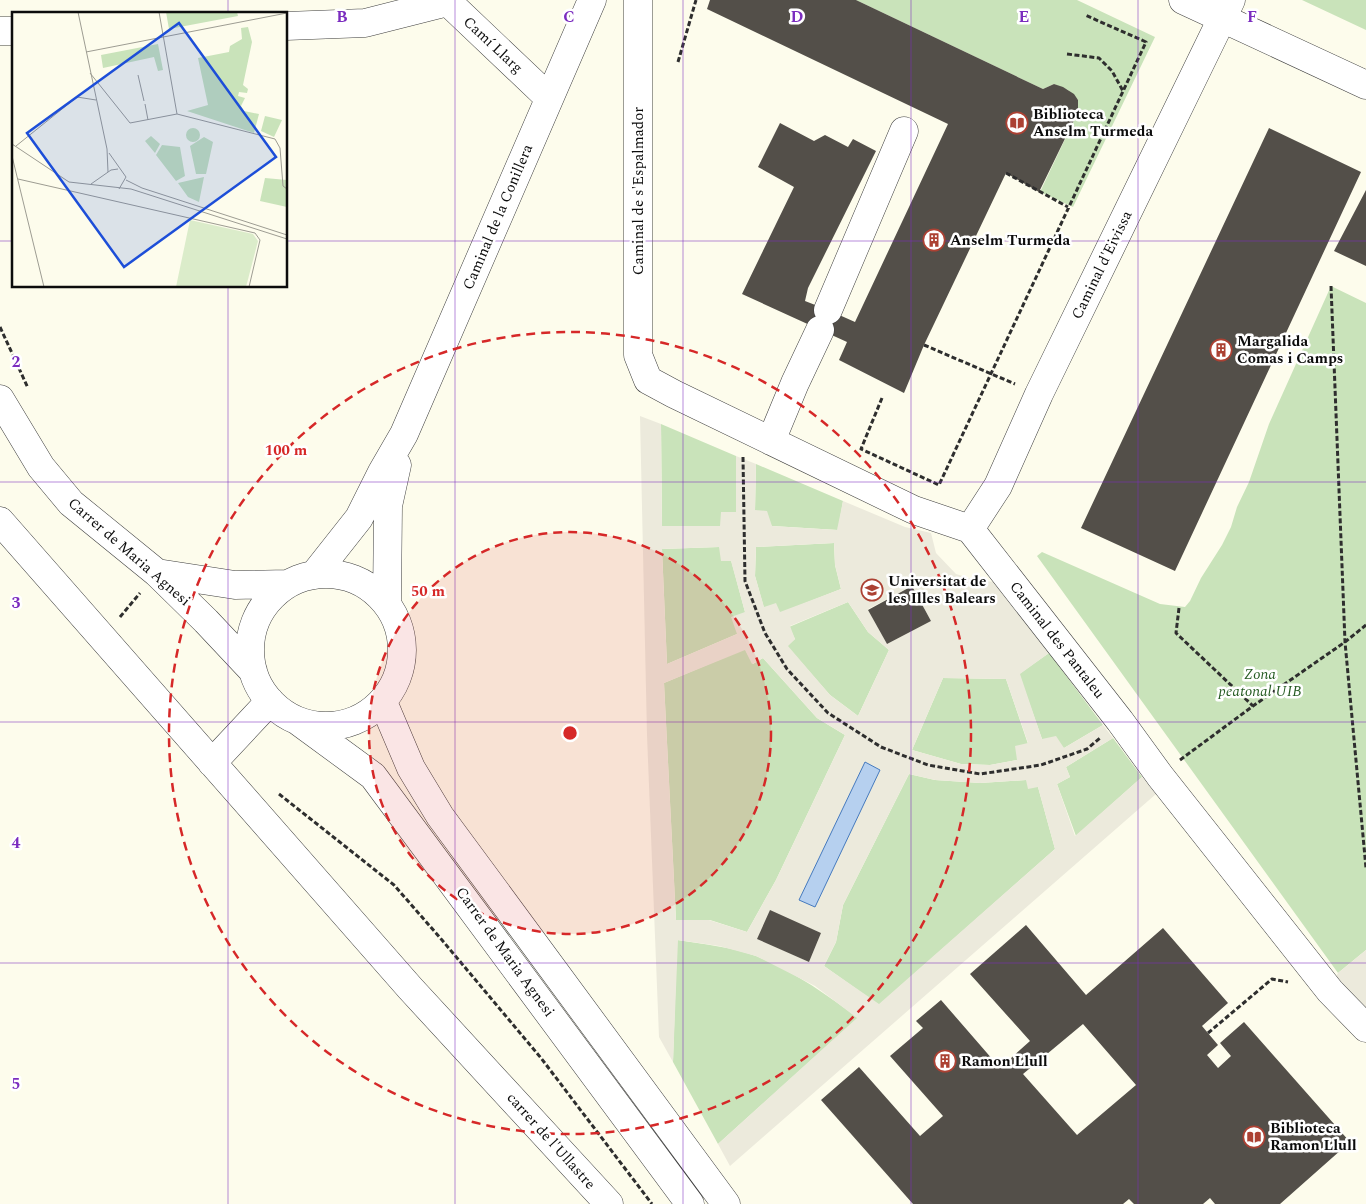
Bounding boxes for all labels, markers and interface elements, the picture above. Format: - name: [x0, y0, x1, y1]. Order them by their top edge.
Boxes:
- text: B: [336, 5, 348, 29]
- text: C: [563, 5, 575, 29]
- text: D: [791, 5, 804, 29]
- text: E: [1019, 5, 1029, 29]
- text: F: [1247, 5, 1257, 29]
- street label: Camí Llarg: [458, 11, 528, 79]
- inset map: [12, 12, 288, 288]
- place label: Biblioteca Anselm Turmeda: [1033, 103, 1154, 143]
- street label: Caminal de s'Espalmador: [627, 107, 650, 275]
- library icon: Biblioteca Anselm Turmeda: [1005, 111, 1029, 135]
- street label: Caminal de la Conillera: [457, 140, 539, 294]
- street label: Caminal d'Eivissa: [1066, 206, 1139, 323]
- building icon: Anselm Turmeda: [922, 228, 946, 252]
- place label: Anselm Turmeda: [950, 229, 1071, 252]
- place label: Margalida Comas i Camps: [1237, 330, 1343, 370]
- building icon: Margalida Comas i Camps: [1209, 338, 1233, 362]
- text: 2: [12, 350, 21, 374]
- text: 100 m: [265, 439, 308, 462]
- street label: Carrer de Maria Agnesi: [63, 492, 195, 612]
- place label: Universitat de les Illes Balears: [888, 570, 996, 610]
- street label: Caminal des Pantaleu: [1004, 576, 1110, 704]
- school or university icon: Universitat de les Illes Balears: [860, 578, 884, 602]
- text: 50 m: [411, 580, 446, 603]
- text: 3: [12, 591, 21, 615]
- park label: Zona peatonal UIB: [1217, 663, 1302, 703]
- centre of rings: [561, 724, 579, 742]
- text: 4: [12, 831, 21, 855]
- street label: Carrer de Maria Agnesi: [450, 882, 560, 1022]
- building icon: Ramon Llull: [933, 1049, 957, 1073]
- place label: Ramon Llull: [961, 1050, 1048, 1073]
- text: 5: [12, 1072, 20, 1096]
- street label: carrer de l'Ullastre: [501, 1087, 601, 1195]
- place label: Biblioteca Ramon Llull: [1270, 1117, 1357, 1157]
- library icon: Biblioteca Ramon Llull: [1242, 1125, 1266, 1149]

